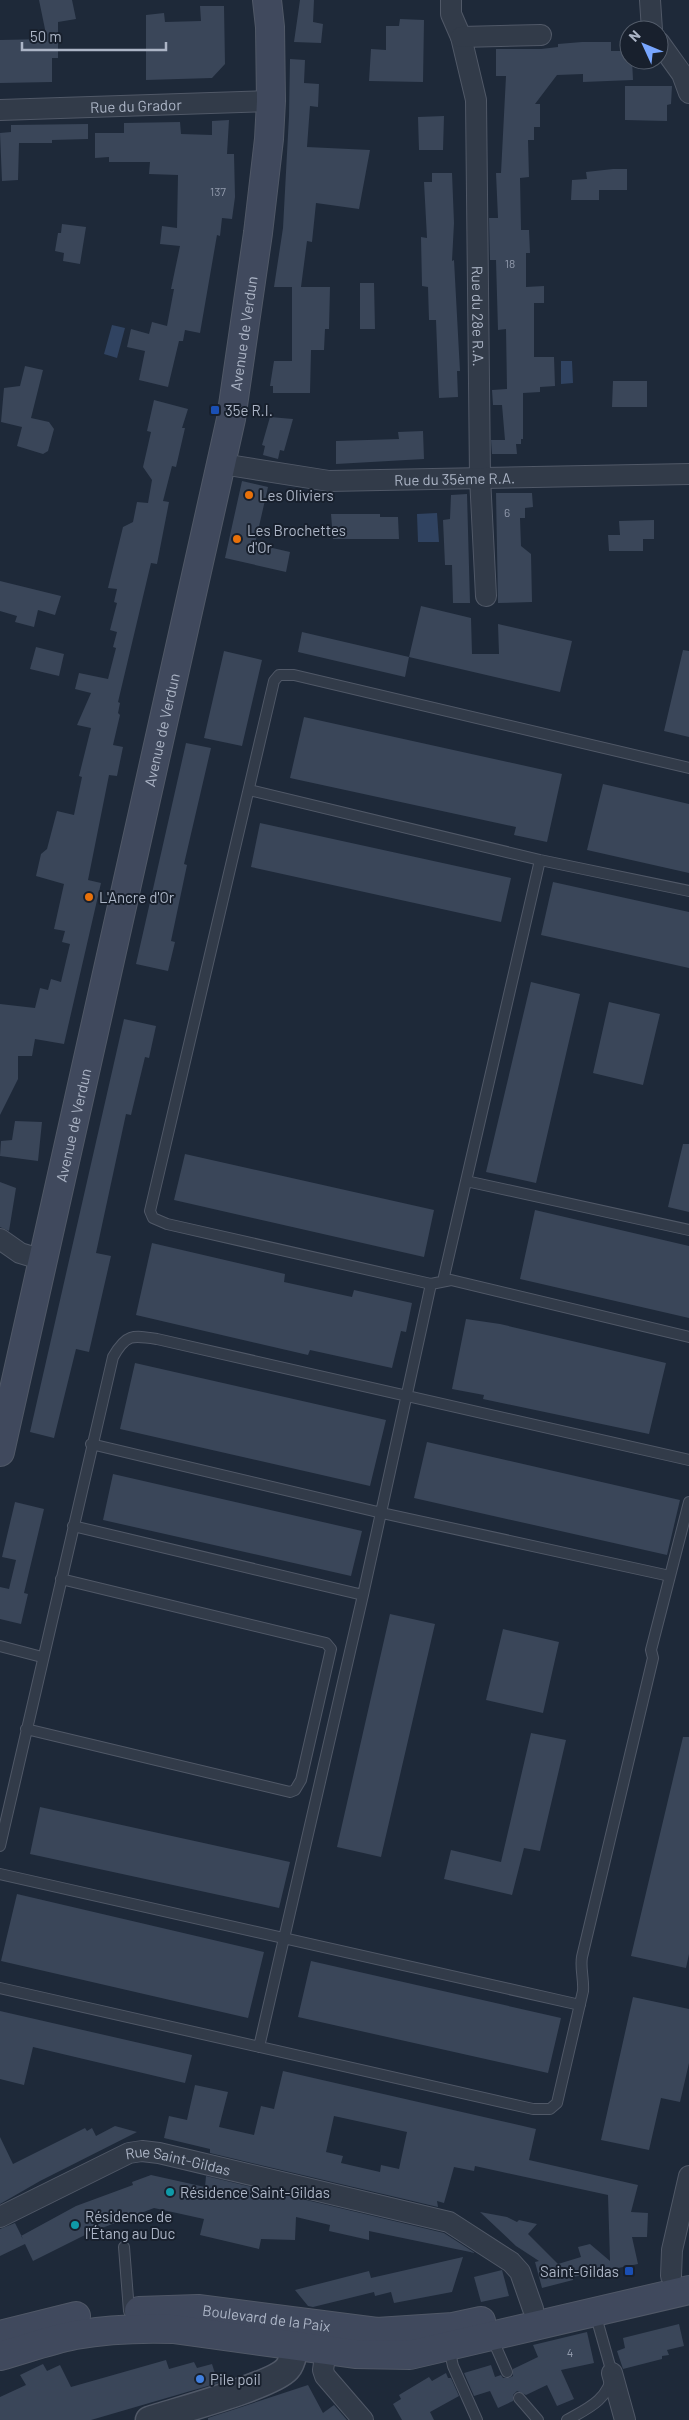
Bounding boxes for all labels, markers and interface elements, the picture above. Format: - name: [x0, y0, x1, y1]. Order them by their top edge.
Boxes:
- scale bar: [22, 20, 166, 52]
- north arrow: [619, 20, 669, 70]
- text: N: [625, 26, 644, 45]
- text: 50 m: [30, 27, 62, 45]
- street label: Rue du Grador: [90, 95, 183, 116]
- house number: 137: [210, 184, 226, 198]
- house number: 18: [505, 256, 515, 270]
- street label: Rue du 28e R.A.: [469, 266, 488, 367]
- street label: Avenue de Verdun: [226, 275, 261, 392]
- place label: 35e R.I.: [225, 401, 273, 419]
- marker: 35e R.I.: [209, 404, 221, 416]
- street label: Rue du 35ème R.A.: [394, 468, 515, 489]
- place label: Les Oliviers: [259, 486, 334, 504]
- marker: Les Oliviers: [243, 489, 255, 501]
- house number: 6: [504, 505, 510, 519]
- place label: Les Brochettes d'Or: [247, 521, 346, 556]
- marker: Les Brochettes d'Or: [231, 533, 243, 545]
- street label: Avenue de Verdun: [140, 671, 183, 788]
- place label: L'Ancre d'Or: [99, 888, 175, 906]
- marker: L'Ancre d'Or: [83, 891, 95, 903]
- street label: Avenue de Verdun: [52, 1067, 95, 1184]
- street label: Rue Saint-Gildas: [124, 2142, 232, 2179]
- place label: Résidence Saint-Gildas: [180, 2183, 330, 2201]
- marker: Résidence Saint-Gildas: [164, 2186, 176, 2198]
- place label: Résidence de l'Étang au Duc: [85, 2207, 176, 2242]
- marker: Résidence de l'Étang au Duc: [69, 2219, 81, 2231]
- place label: Saint-Gildas: [540, 2262, 619, 2280]
- marker: Saint-Gildas: [623, 2265, 635, 2277]
- street label: Boulevard de la Paix: [201, 2301, 332, 2335]
- house number: 4: [567, 2345, 573, 2359]
- place label: Pile poil: [210, 2370, 261, 2388]
- marker: Pile poil: [194, 2373, 206, 2385]

